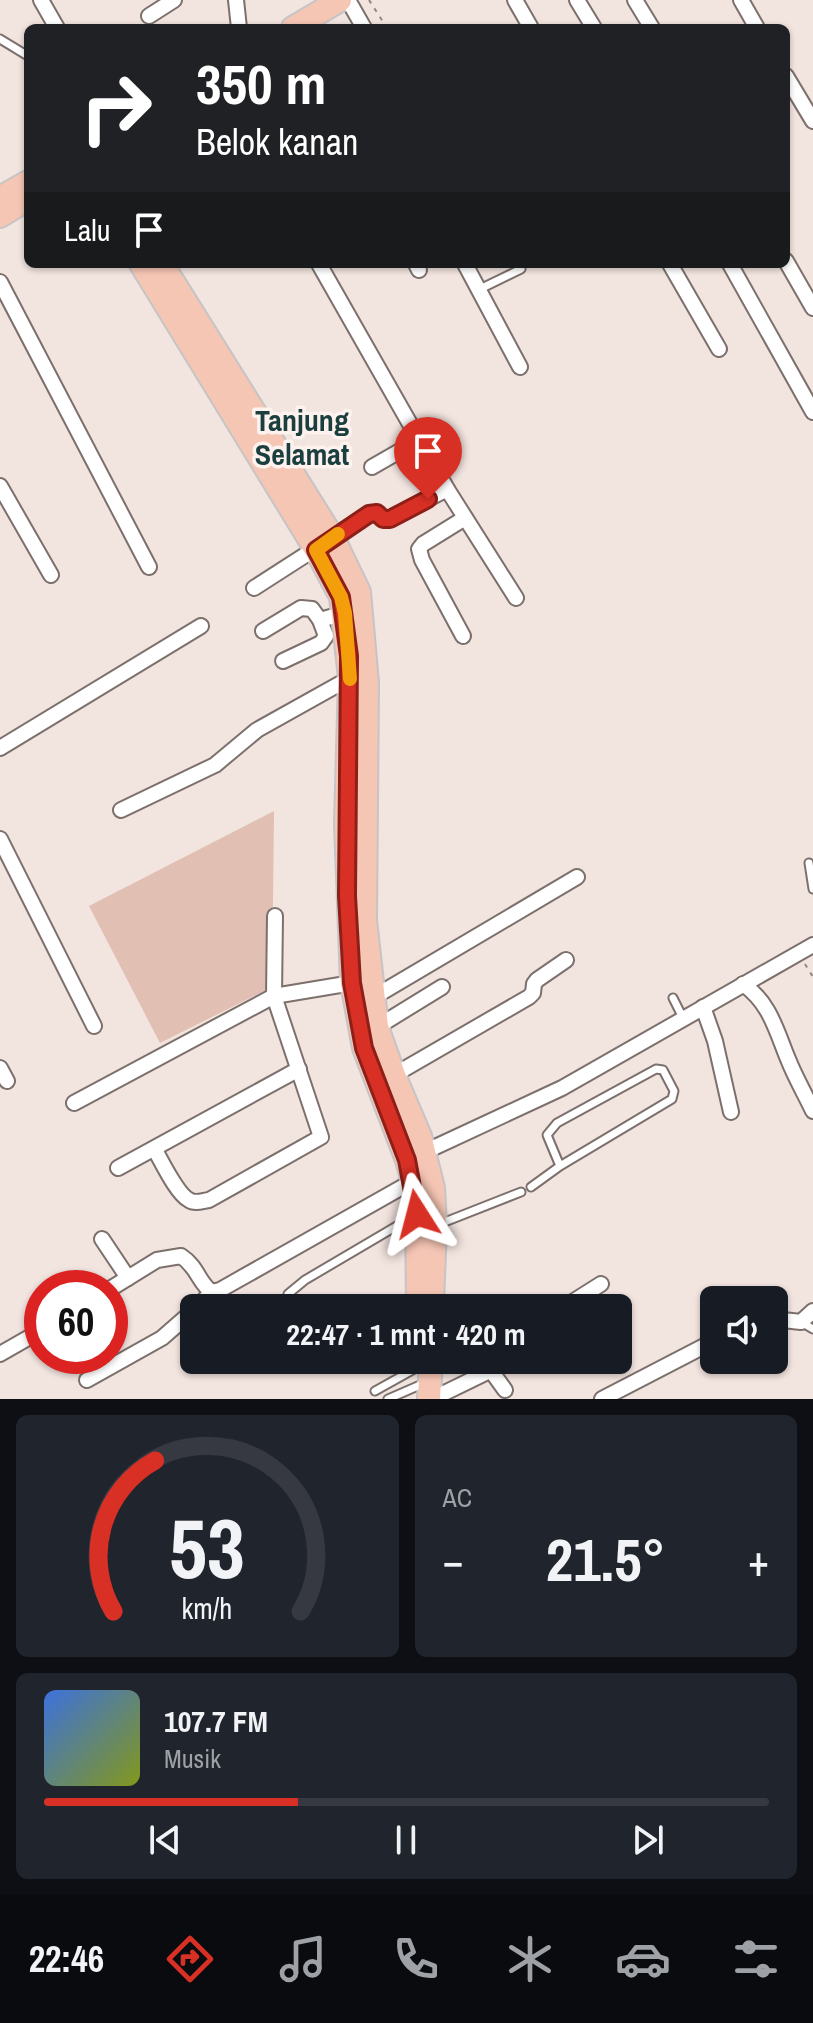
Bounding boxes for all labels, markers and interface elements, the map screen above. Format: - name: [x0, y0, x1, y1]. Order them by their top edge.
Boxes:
- text: 350 m: [196, 46, 326, 121]
- icon: right: [64, 56, 168, 160]
- text: Belok kanan: [196, 118, 358, 166]
- icon: arrive: [127, 208, 171, 252]
- text: Lalu: [64, 210, 111, 250]
- district label: Tanjung Selamat: [255, 400, 349, 474]
- pin: [394, 417, 462, 499]
- icon: arrive: [406, 429, 450, 473]
- position arrow: [375, 1172, 459, 1256]
- speed limit sign: 60: [24, 1270, 128, 1374]
- map controls: [700, 1286, 788, 1374]
- button: sound: [700, 1286, 788, 1374]
- text: 22:47 · 1 mnt · 420 m: [286, 1314, 526, 1354]
- text: AC: [443, 1480, 472, 1515]
- text: 53: [169, 1492, 245, 1604]
- text: 21.5°: [546, 1519, 666, 1600]
- text: −: [443, 1530, 464, 1590]
- text: +: [748, 1530, 769, 1590]
- text: km/h: [182, 1589, 233, 1628]
- text: 107.7 FM: [164, 1701, 268, 1741]
- text: Musik: [164, 1741, 221, 1776]
- icon: previous: [143, 1818, 187, 1862]
- icon: pause: [384, 1818, 428, 1862]
- icon: next: [626, 1818, 670, 1862]
- icon: directions: [162, 1931, 218, 1987]
- icon: music: [275, 1931, 331, 1987]
- icon: phone: [388, 1931, 444, 1987]
- icon: climate: [502, 1931, 558, 1987]
- icon: car: [615, 1931, 671, 1987]
- icon: filters: [728, 1931, 784, 1987]
- text: 22:46: [29, 1935, 104, 1983]

